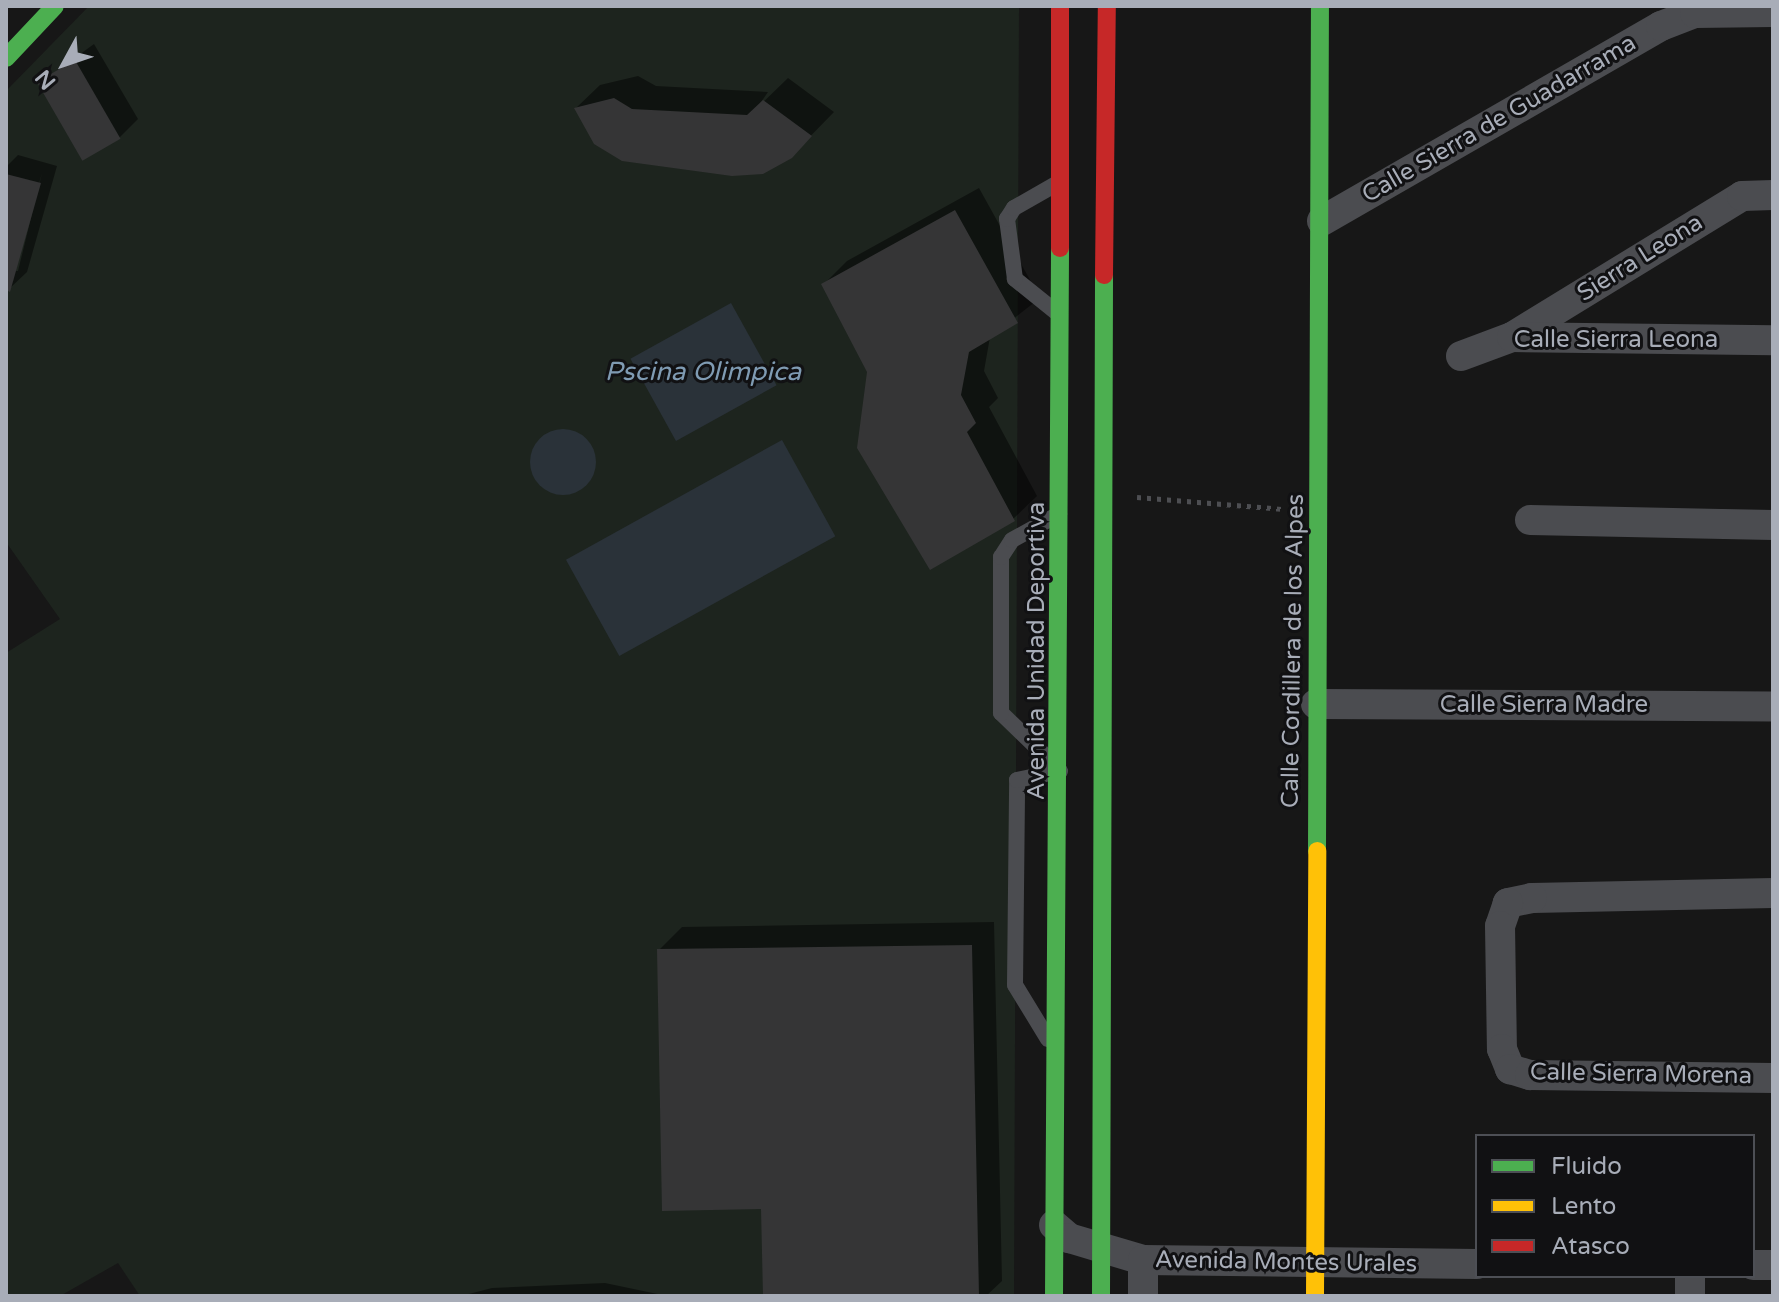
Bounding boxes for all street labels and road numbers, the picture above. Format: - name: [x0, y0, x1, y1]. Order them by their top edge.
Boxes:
- street label: Calle Sierra de Guadarrama: [1357, 29, 1641, 209]
- street label: Sierra Leona: [1572, 208, 1708, 308]
- street label: Calle Sierra Leona: [1514, 326, 1718, 354]
- street label: Calle Cordillera de los Alpes: [1276, 494, 1310, 808]
- street label: Avenida Unidad Deportiva: [1023, 502, 1051, 800]
- street label: Calle Sierra Madre: [1440, 691, 1648, 719]
- street label: Calle Sierra Morena: [1530, 1058, 1752, 1090]
- street label: Avenida Montes Urales: [1155, 1245, 1417, 1279]

